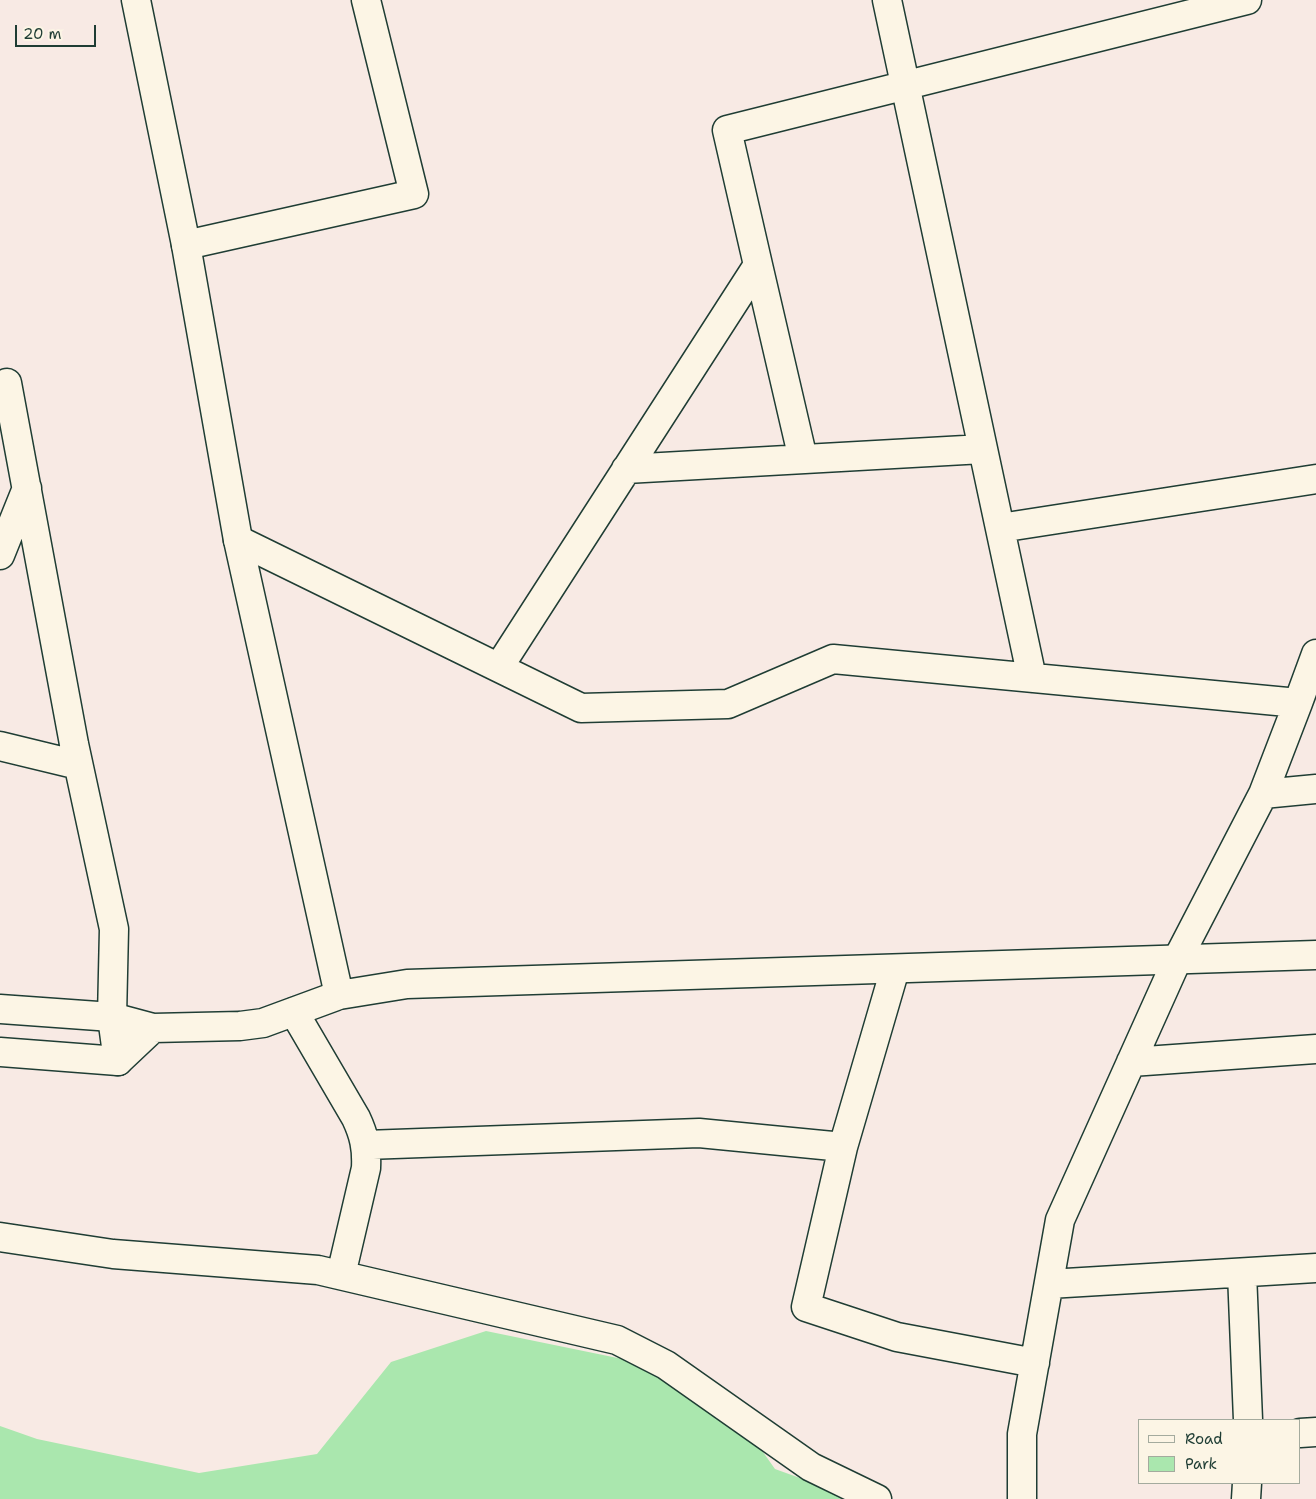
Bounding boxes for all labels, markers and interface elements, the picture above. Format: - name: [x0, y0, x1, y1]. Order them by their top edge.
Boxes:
- scale bar: [18, 15, 99, 47]
- text: 20 m: [23, 24, 62, 44]
- legend: [1138, 1419, 1301, 1484]
- text: Road: [1185, 1429, 1223, 1449]
- text: Park: [1185, 1454, 1217, 1474]

